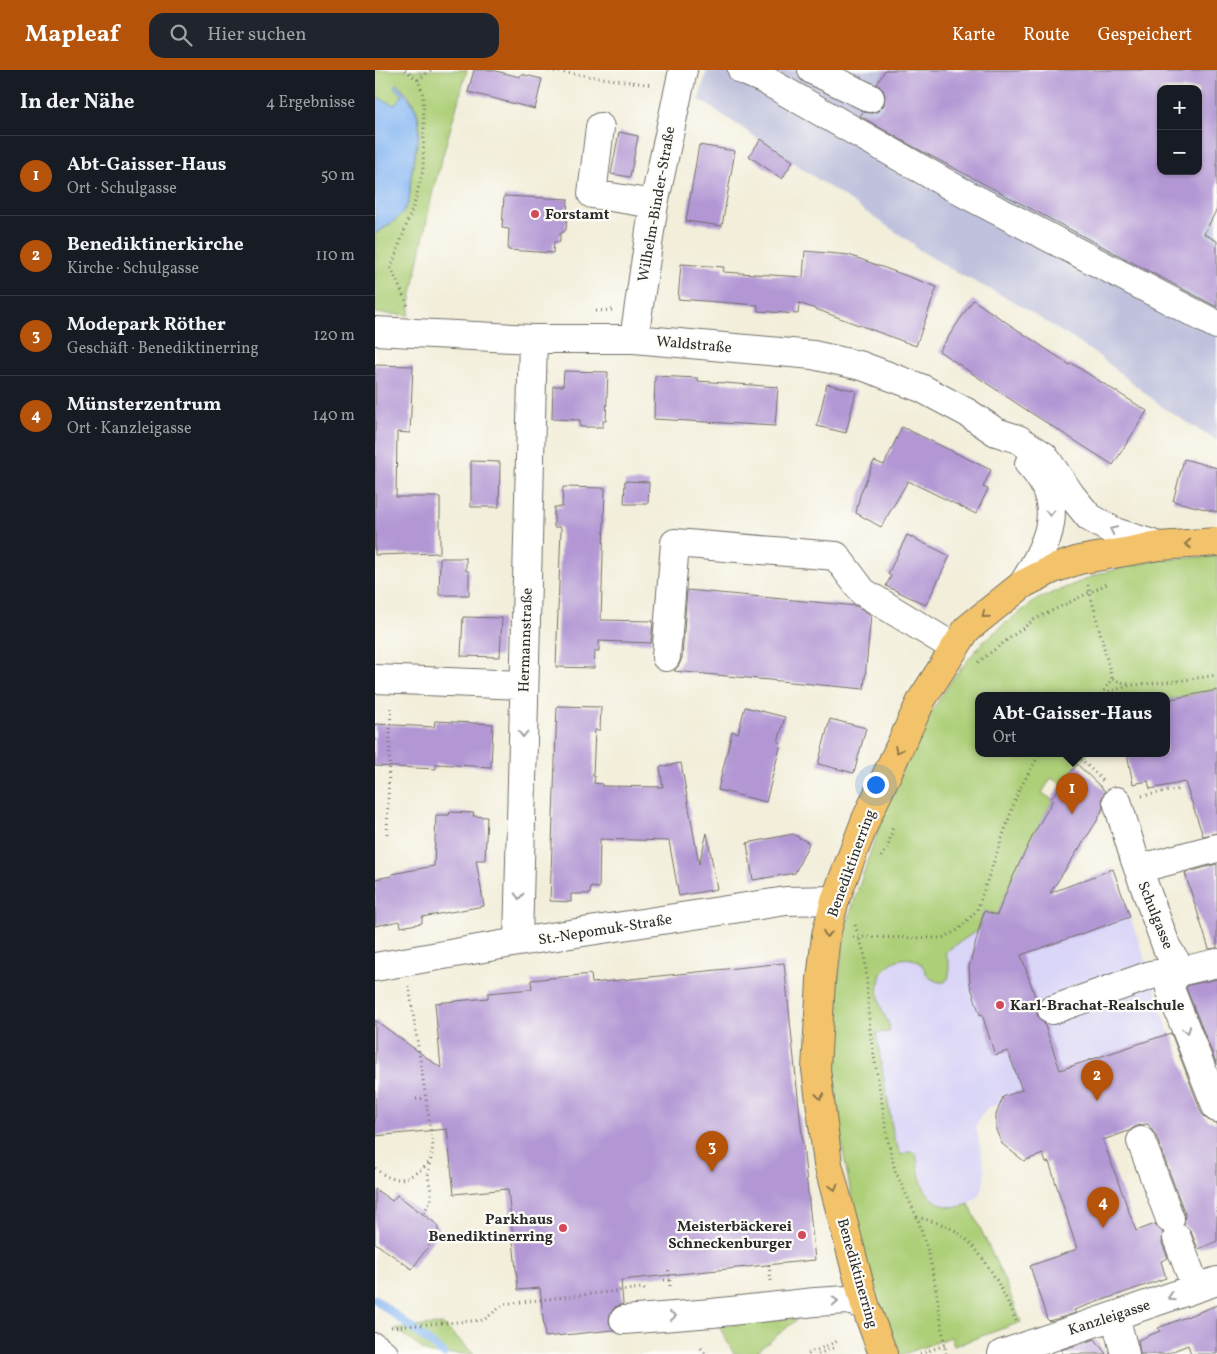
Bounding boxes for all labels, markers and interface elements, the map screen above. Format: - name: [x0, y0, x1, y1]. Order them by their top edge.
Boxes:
- search box: [149, 13, 499, 58]
- text: Mapleaf: [25, 18, 119, 52]
- icon: search: [167, 21, 195, 49]
- text: Hier suchen: [207, 22, 307, 48]
- text: Karte: [952, 23, 995, 48]
- text: Route: [1023, 23, 1070, 48]
- text: Gespeichert: [1098, 23, 1192, 48]
- map controls: [1157, 85, 1202, 175]
- button: +: [1157, 85, 1202, 130]
- text: In der Nähe: [20, 88, 135, 117]
- text: 4 Ergebnisse: [266, 92, 355, 114]
- street label: Wilhelm-Binder-Straße: [633, 125, 681, 284]
- button: −: [1157, 130, 1202, 175]
- text: Abt-Gaisser-Haus: [67, 152, 227, 178]
- text: 1: [33, 165, 39, 187]
- text: 50 m: [321, 165, 355, 187]
- text: Ort · Schulgasse: [67, 178, 177, 200]
- place label: Forstamt: [545, 205, 610, 226]
- marker: Forstamt: [529, 208, 541, 220]
- text: Benediktinerkirche: [67, 232, 244, 258]
- text: 2: [32, 245, 40, 267]
- text: 110 m: [316, 245, 355, 267]
- text: Kirche · Schulgasse: [67, 258, 199, 280]
- text: Modepark Röther: [67, 312, 226, 338]
- text: 3: [32, 325, 40, 347]
- text: 120 m: [313, 325, 355, 347]
- street label: Waldstraße: [655, 332, 733, 359]
- text: Geschäft · Benediktinerring: [67, 338, 259, 360]
- text: Münsterzentrum: [67, 392, 221, 418]
- text: 4: [31, 405, 41, 427]
- text: 140 m: [313, 405, 355, 427]
- text: Ort · Kanzleigasse: [67, 418, 192, 440]
- one-way arrow: [1045, 510, 1055, 517]
- one-way arrow: [1109, 526, 1118, 536]
- one-way arrow: [1184, 538, 1192, 549]
- street label: Hermannstraße: [514, 587, 539, 693]
- one-way arrow: [982, 609, 991, 617]
- popup: [975, 692, 1170, 757]
- text: Abt-Gaisser-Haus: [993, 701, 1152, 727]
- text: Ort: [993, 727, 1017, 749]
- one-way arrow: [518, 730, 528, 738]
- one-way arrow: [894, 745, 905, 754]
- your location: [863, 772, 889, 798]
- pin: 1: [1056, 773, 1088, 814]
- street label: Benediktinerring: [823, 806, 882, 920]
- street label: Schulgasse: [1131, 878, 1178, 953]
- one-way arrow: [514, 892, 525, 900]
- street label: St.-Nepomuk-Straße: [537, 910, 674, 951]
- one-way arrow: [822, 929, 833, 938]
- place label: Karl-Brachat-Realschule: [1010, 996, 1185, 1017]
- marker: Karl-Brachat-Realschule: [994, 999, 1006, 1011]
- one-way arrow: [1180, 1025, 1191, 1034]
- pin: 2: [1081, 1060, 1113, 1101]
- one-way arrow: [814, 1092, 825, 1100]
- pin: 3: [696, 1131, 728, 1172]
- one-way arrow: [828, 1182, 839, 1191]
- pin: 4: [1087, 1187, 1119, 1228]
- place label: Parkhaus Benediktinerring: [429, 1210, 553, 1248]
- street label: Benediktinerring: [831, 1216, 882, 1331]
- place label: Meisterbäckerei Schneckenburger: [668, 1217, 792, 1255]
- marker: Parkhaus Benediktinerring: [557, 1222, 569, 1234]
- marker: Meisterbäckerei Schneckenburger: [796, 1229, 808, 1241]
- one-way arrow: [1167, 1291, 1175, 1301]
- one-way arrow: [831, 1295, 839, 1306]
- street label: Kanzleigasse: [1066, 1295, 1153, 1342]
- one-way arrow: [669, 1311, 677, 1322]

